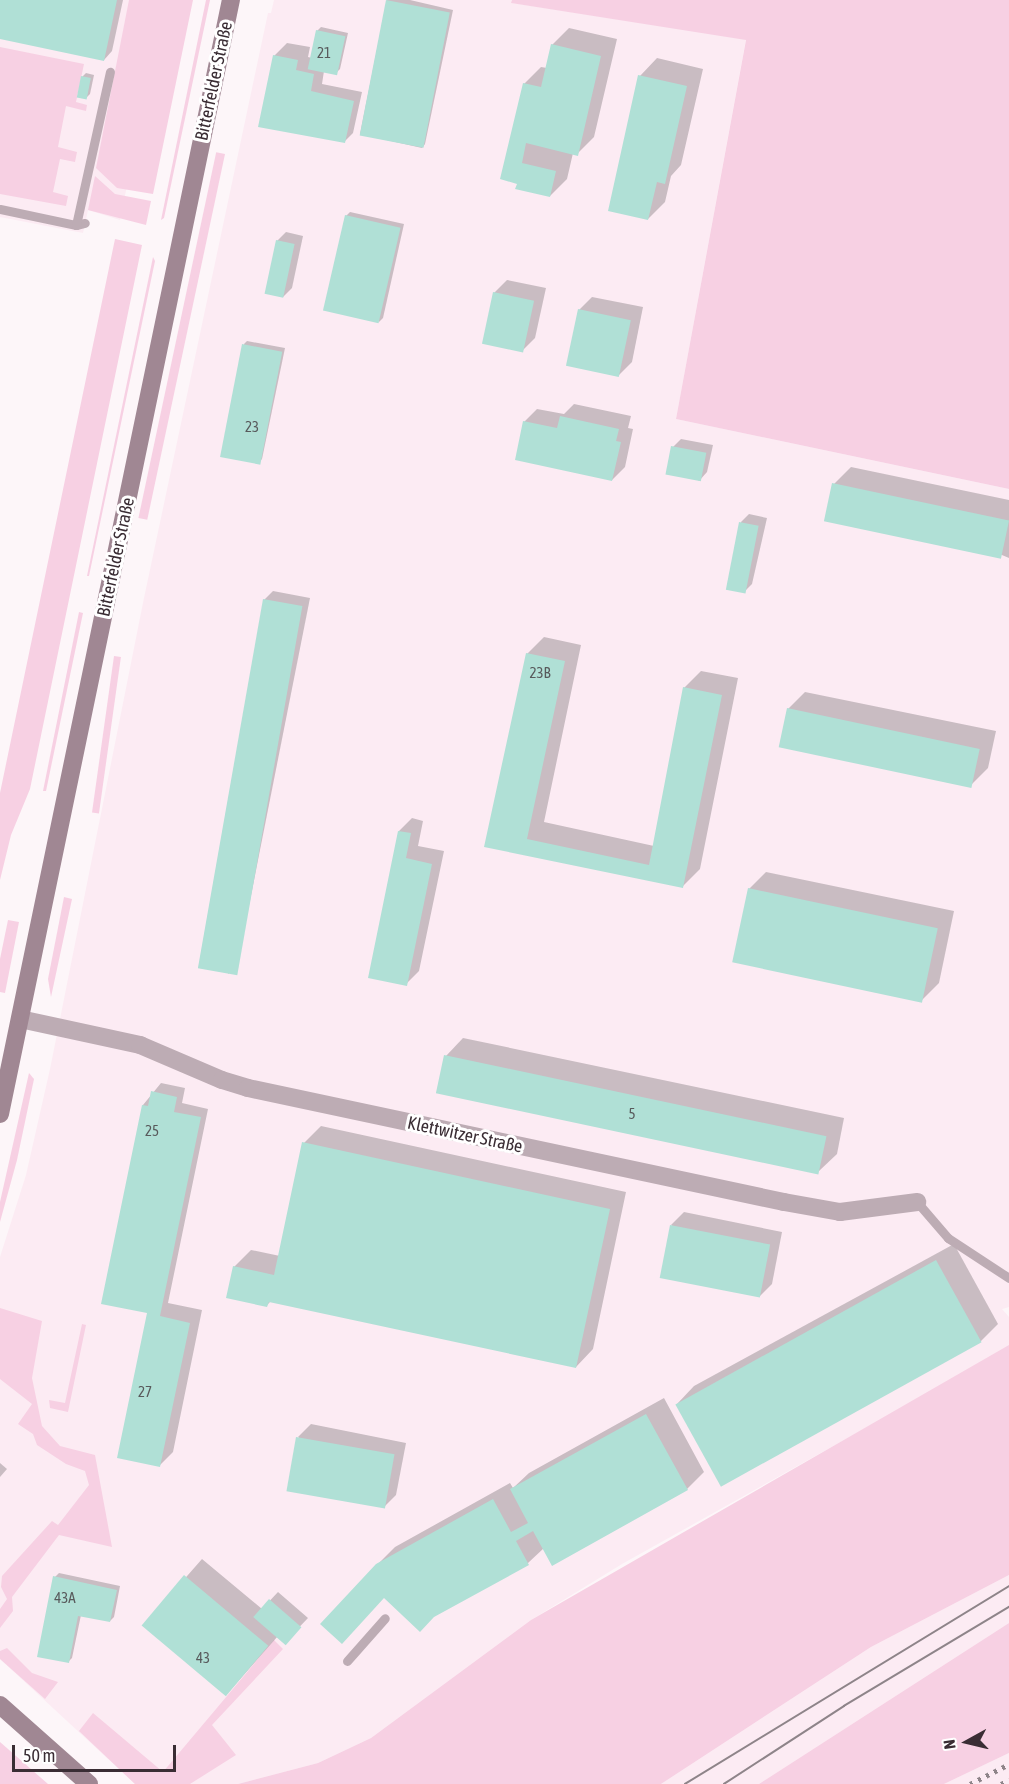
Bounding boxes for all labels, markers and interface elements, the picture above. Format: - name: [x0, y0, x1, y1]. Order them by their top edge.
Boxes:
- street label: Bitterfelder Straße: [191, 20, 237, 142]
- house number: 21: [317, 44, 331, 62]
- house number: 23: [245, 418, 259, 436]
- street label: Bitterfelder Straße: [93, 496, 139, 618]
- house number: 23B: [529, 664, 551, 682]
- house number: 5: [628, 1105, 636, 1123]
- street label: Klettwitzer Straße: [406, 1112, 524, 1158]
- house number: 25: [145, 1122, 159, 1140]
- house number: 27: [138, 1383, 152, 1401]
- house number: 43A: [54, 1589, 76, 1607]
- house number: 43: [196, 1649, 210, 1667]
- north arrow: [937, 1712, 997, 1772]
- scale bar: [15, 1733, 178, 1771]
- text: N: [940, 1739, 959, 1750]
- text: 50 m: [23, 1745, 55, 1766]

